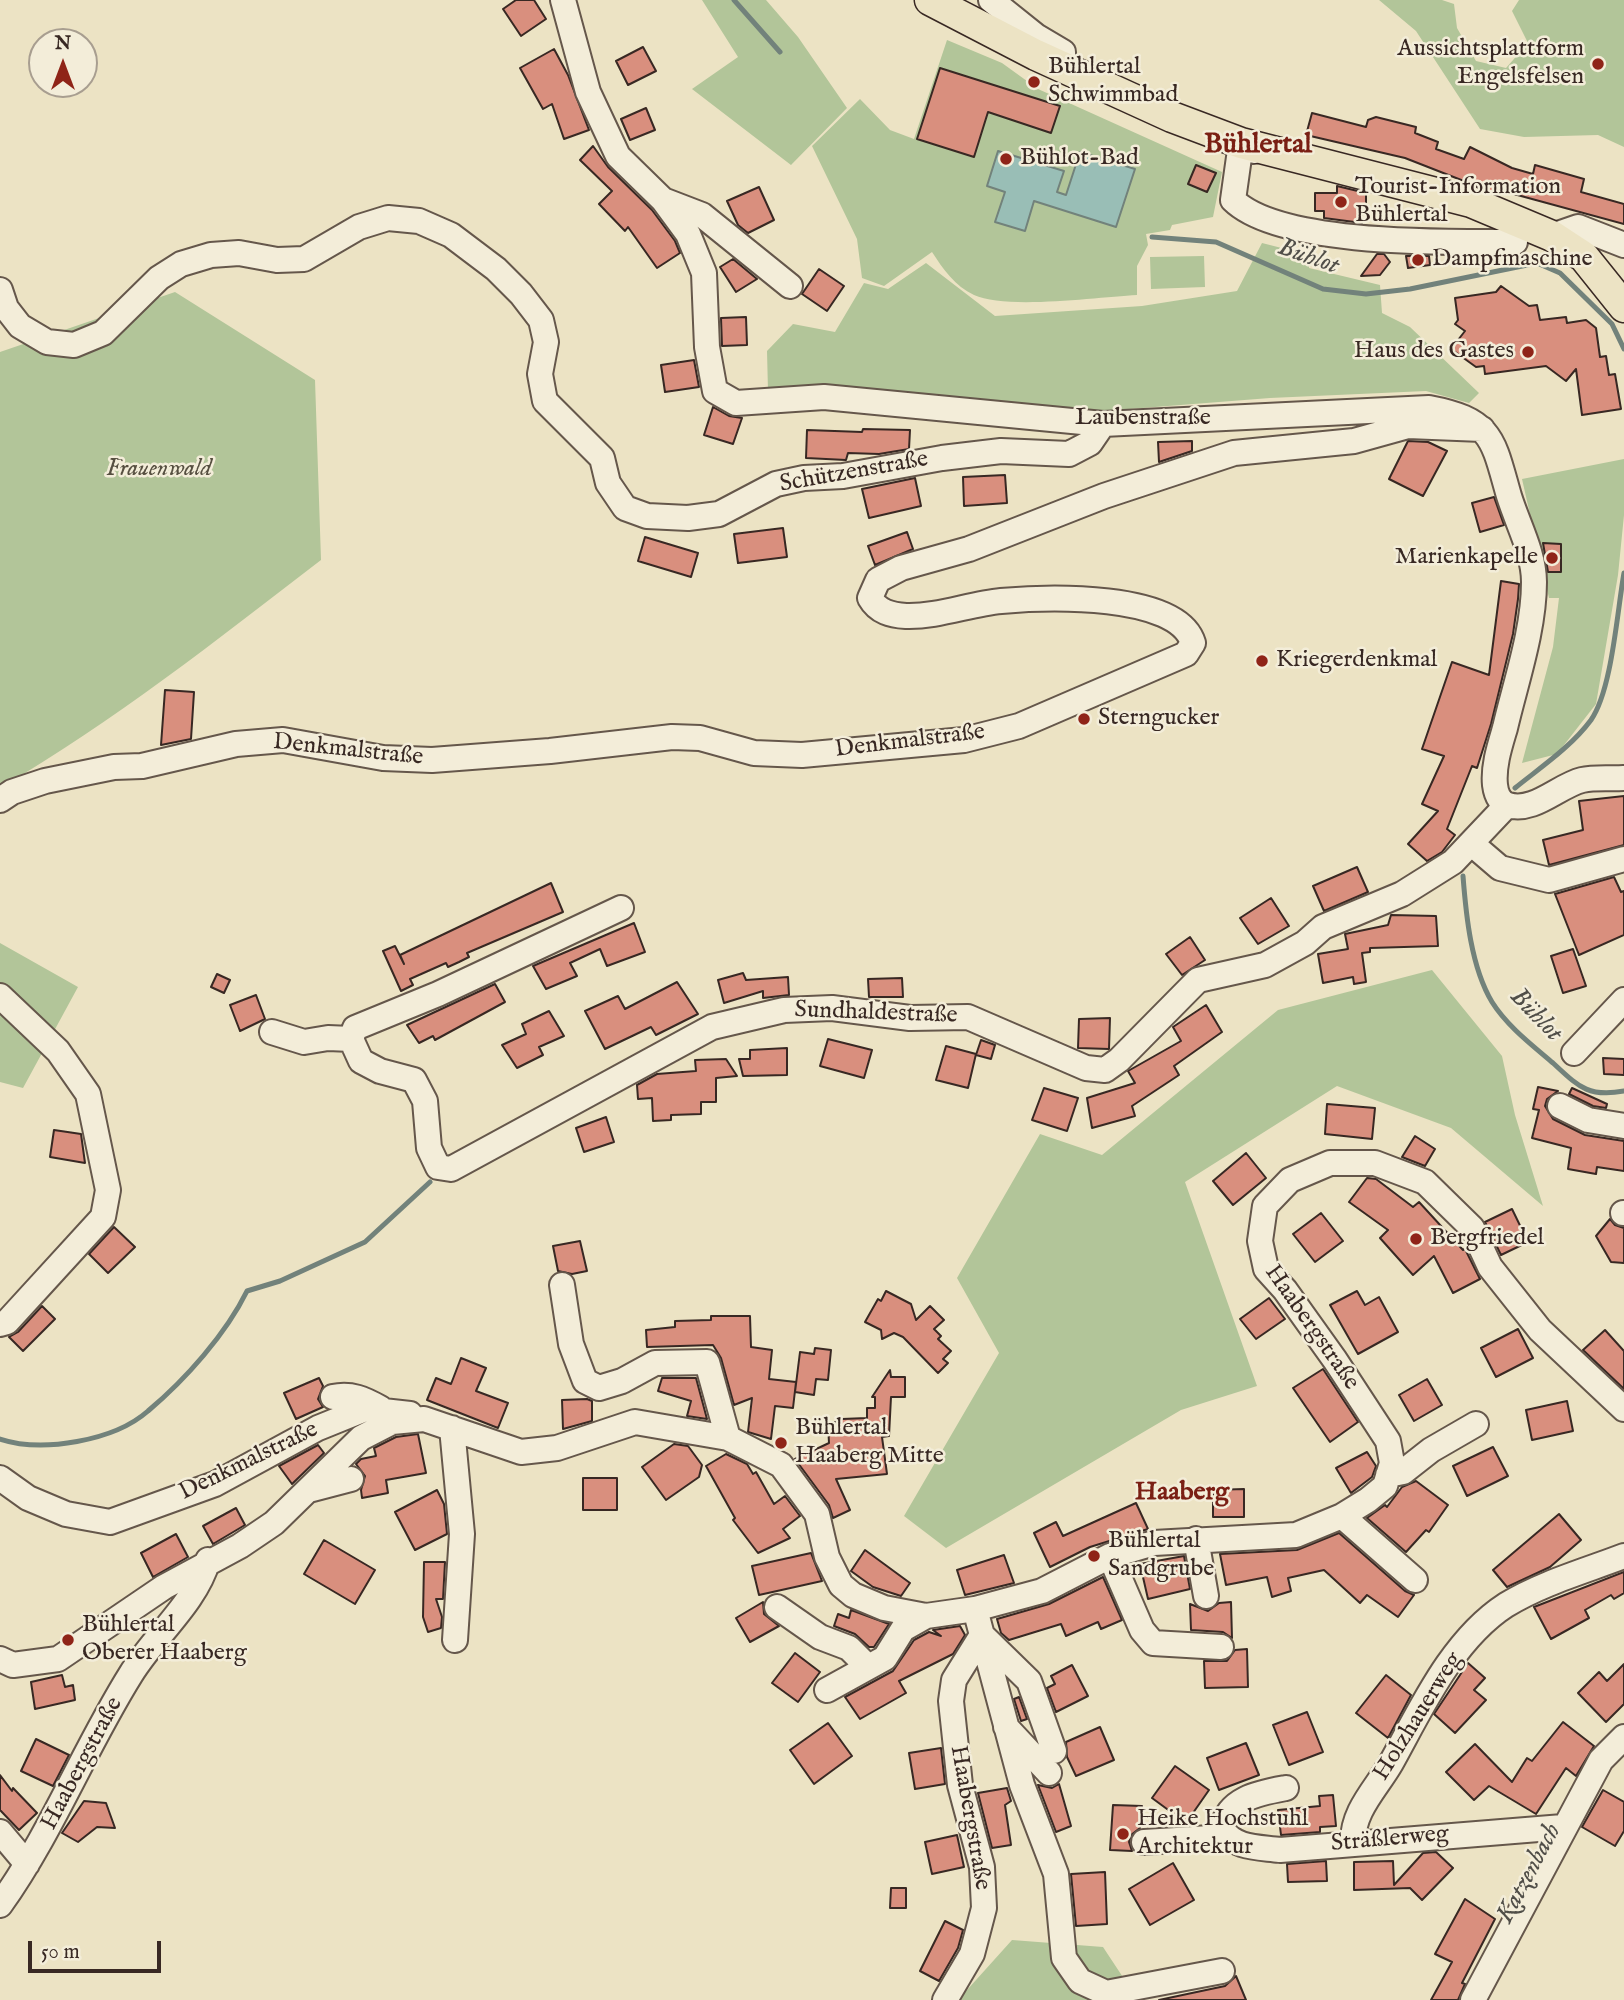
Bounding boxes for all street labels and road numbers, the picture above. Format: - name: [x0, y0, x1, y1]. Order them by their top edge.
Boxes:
- street label: Laubenstraße: [1075, 405, 1211, 433]
- street label: Schützenstraße: [778, 446, 930, 500]
- street label: Denkmalstraße: [833, 719, 987, 765]
- street label: Denkmalstraße: [272, 729, 424, 773]
- street label: Sundhaldestraße: [794, 997, 958, 1031]
- street label: Haabergstraße: [1257, 1260, 1365, 1396]
- street label: Denkmalstraße: [175, 1416, 323, 1508]
- street label: Holzhauerweg: [1368, 1648, 1470, 1786]
- street label: Haabergstraße: [36, 1693, 130, 1835]
- street label: Haabergstraße: [942, 1743, 996, 1893]
- street label: Sträßlerweg: [1330, 1821, 1450, 1859]

